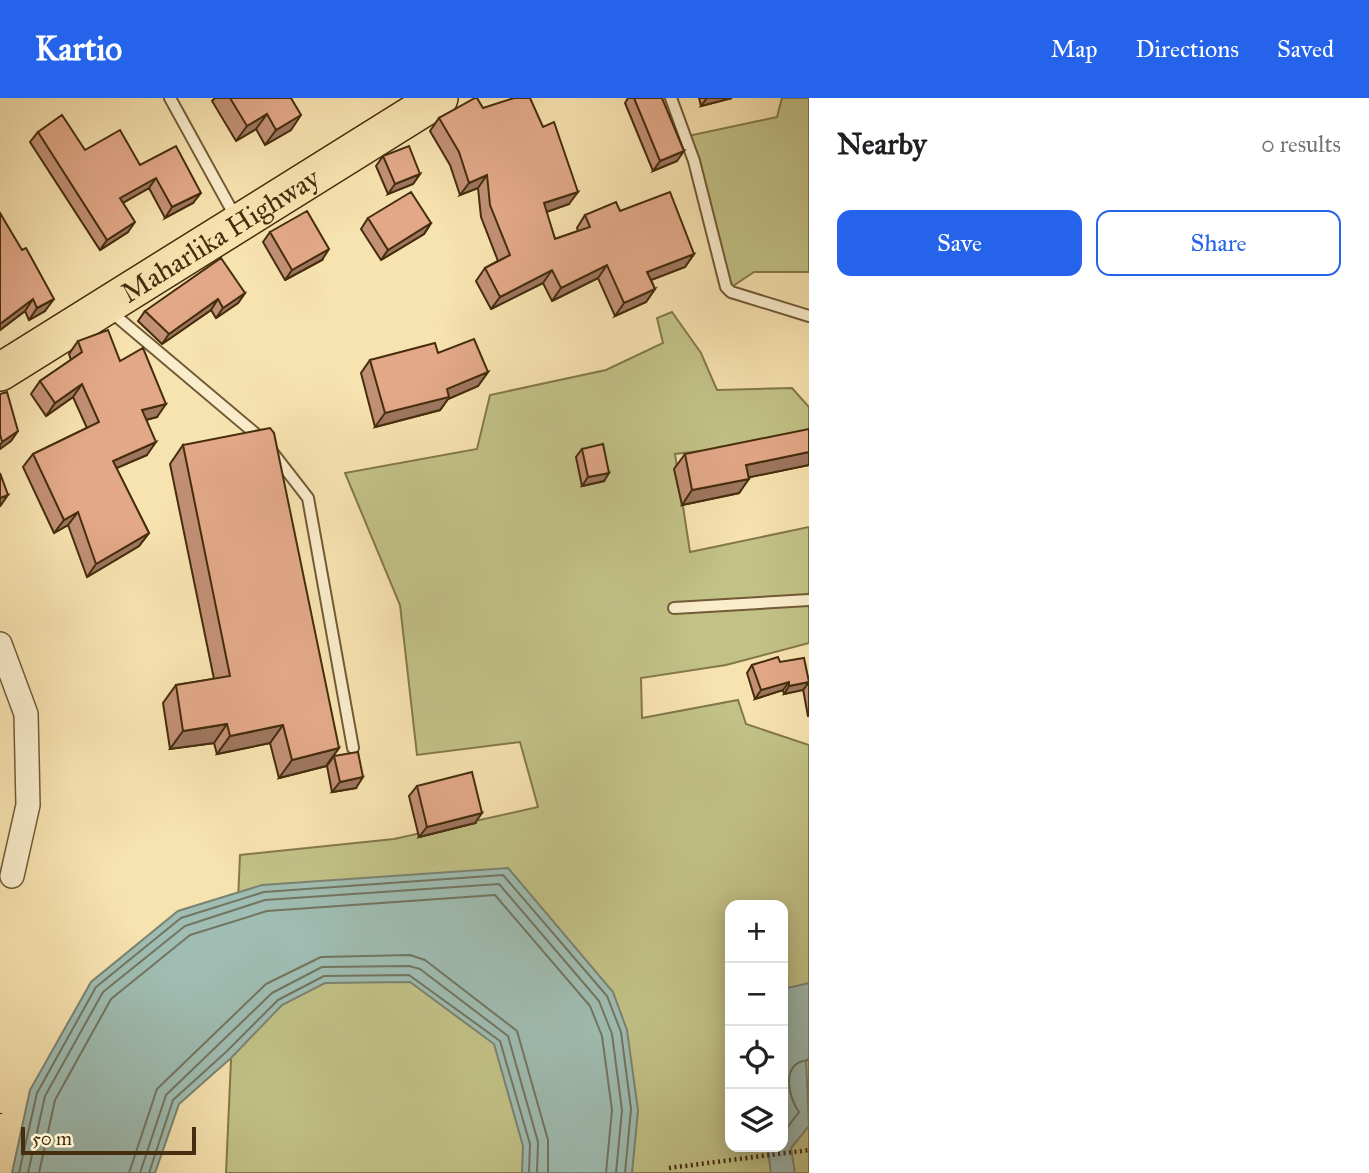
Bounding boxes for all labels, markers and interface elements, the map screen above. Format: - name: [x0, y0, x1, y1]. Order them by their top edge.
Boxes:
- text: Kartio: [35, 29, 122, 69]
- text: Map: [1051, 34, 1098, 64]
- text: Directions: [1136, 34, 1239, 64]
- text: Saved: [1277, 34, 1334, 64]
- text: Nearby: [837, 126, 927, 162]
- text: 0 results: [1261, 130, 1341, 158]
- street label: Maharlika Highway: [114, 160, 327, 310]
- button: Save: [837, 210, 1082, 276]
- button: Share: [1096, 210, 1341, 276]
- map controls: [725, 900, 788, 1152]
- button: +: [725, 900, 788, 963]
- button: −: [725, 963, 788, 1026]
- button: locate: [725, 1026, 788, 1089]
- button: layers: [725, 1089, 788, 1152]
- scale bar: [21, 1124, 196, 1156]
- text: 50 m: [32, 1127, 72, 1150]

